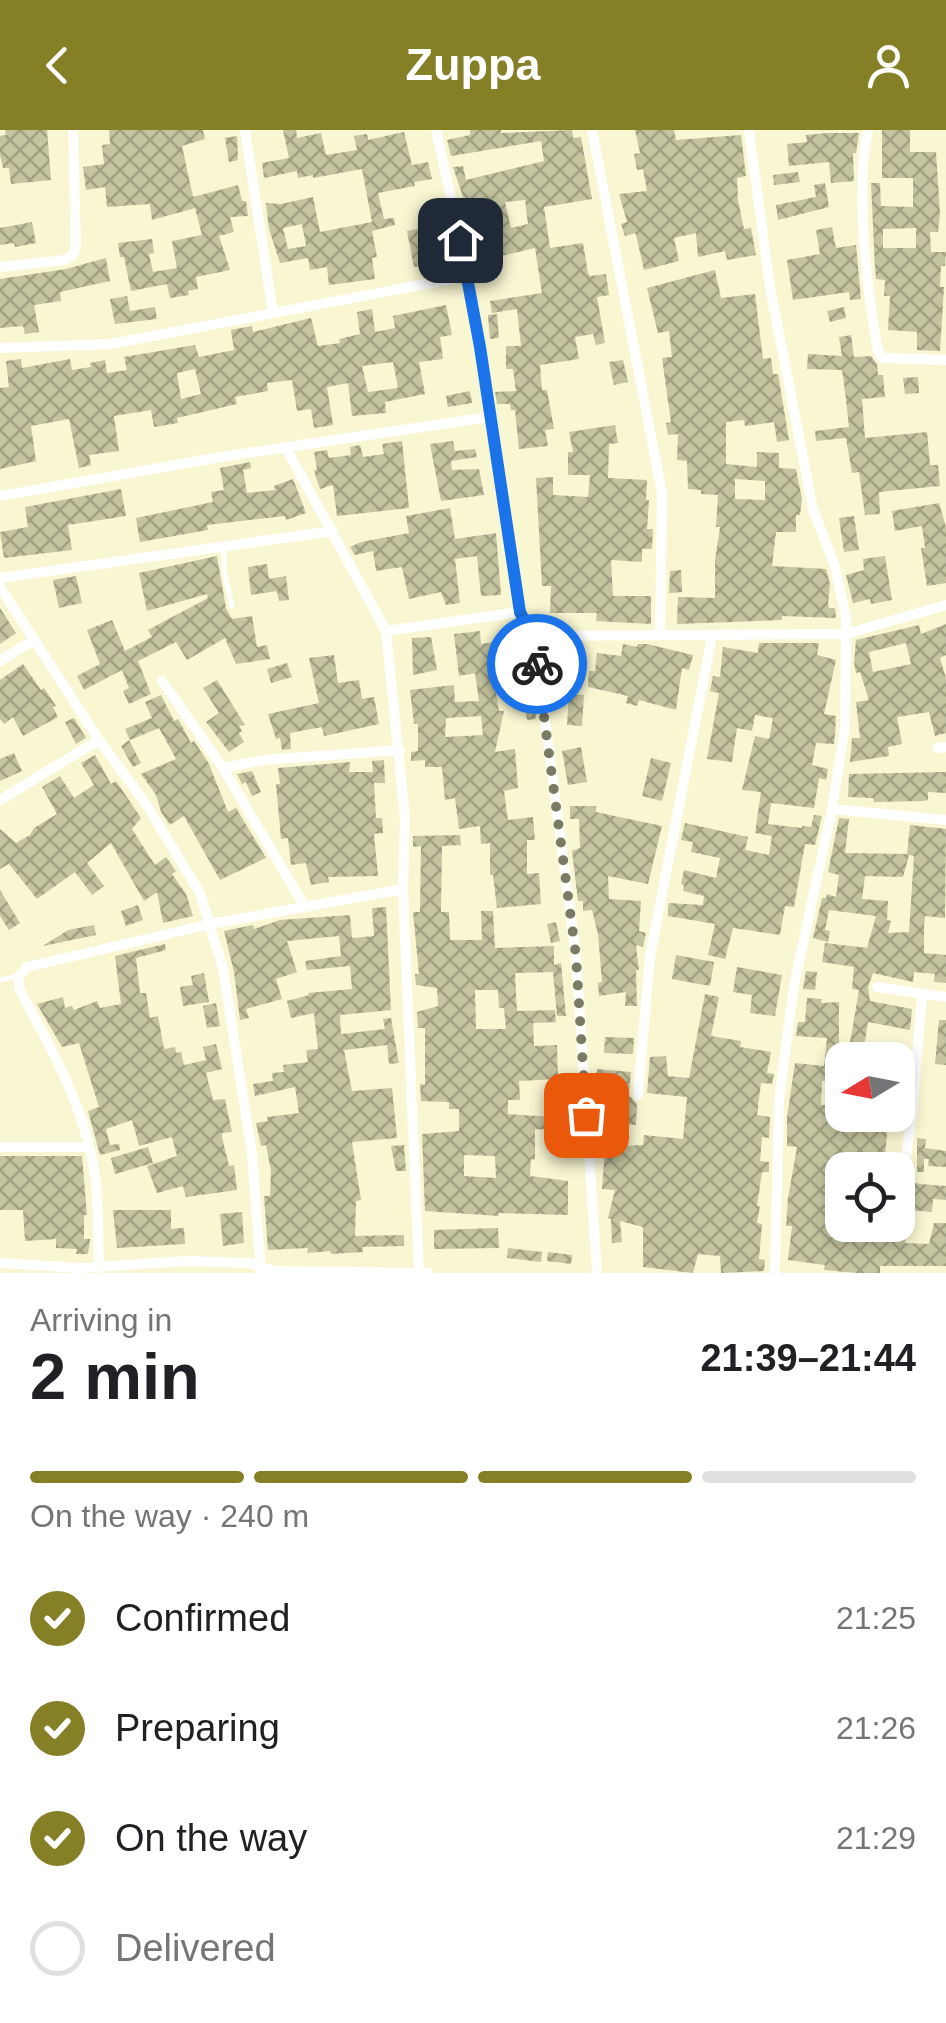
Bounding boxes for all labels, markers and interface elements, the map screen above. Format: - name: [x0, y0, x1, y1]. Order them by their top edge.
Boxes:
- icon: back: [30, 38, 85, 93]
- icon: person: [861, 38, 916, 93]
- text: Zuppa: [406, 39, 540, 90]
- pin: [418, 198, 503, 283]
- icon: home: [433, 213, 488, 268]
- courier: [487, 614, 587, 714]
- icon: bike: [510, 637, 565, 692]
- north arrow: [825, 1042, 915, 1132]
- map controls: [825, 1042, 915, 1242]
- pin: [544, 1073, 629, 1158]
- icon: bag: [559, 1088, 614, 1143]
- button: locate: [825, 1152, 915, 1242]
- text: Arriving in: [30, 1302, 172, 1338]
- text: 21:39–21:44: [700, 1337, 916, 1379]
- text: 2 min: [30, 1340, 200, 1413]
- text: On the way · 240 m: [30, 1498, 309, 1534]
- icon: check: [30, 1591, 85, 1646]
- text: Confirmed: [115, 1597, 290, 1639]
- text: 21:25: [836, 1600, 916, 1636]
- icon: check: [30, 1701, 85, 1756]
- text: Preparing: [115, 1707, 280, 1749]
- text: 21:26: [836, 1710, 916, 1746]
- icon: check: [30, 1811, 85, 1866]
- text: On the way: [115, 1817, 307, 1859]
- text: 21:29: [836, 1820, 916, 1856]
- text: Delivered: [115, 1927, 276, 1969]

